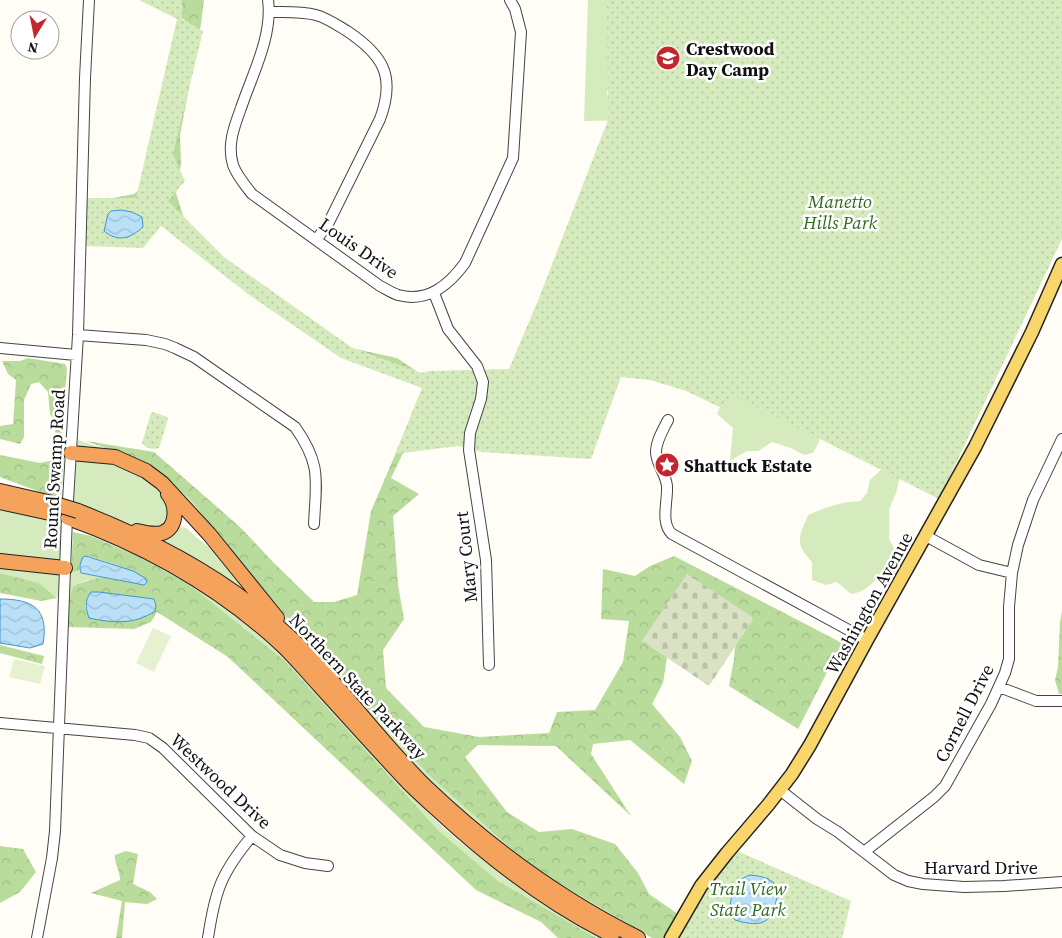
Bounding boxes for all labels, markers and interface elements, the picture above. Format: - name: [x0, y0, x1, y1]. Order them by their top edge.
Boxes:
- north arrow: [10, 10, 60, 60]
- place label: Crestwood Day Camp: [686, 36, 775, 82]
- text: N: [26, 37, 40, 59]
- school or university icon: Crestwood Day Camp: [655, 45, 681, 71]
- park label: Manetto Hills Park: [802, 189, 878, 235]
- street label: Louis Drive: [314, 211, 404, 285]
- street label: Round Swamp Road: [37, 389, 71, 549]
- place icon: Shattuck Estate: [654, 452, 680, 478]
- place label: Shattuck Estate: [684, 453, 812, 478]
- street label: Mary Court: [449, 510, 483, 604]
- street label: Washington Avenue: [819, 527, 919, 679]
- street label: Northern State Parkway: [284, 608, 433, 765]
- street label: Cornell Drive: [929, 660, 999, 766]
- street label: Westwood Drive: [165, 728, 277, 834]
- street label: Harvard Drive: [924, 855, 1038, 880]
- park label: Trail View State Park: [710, 876, 787, 922]

